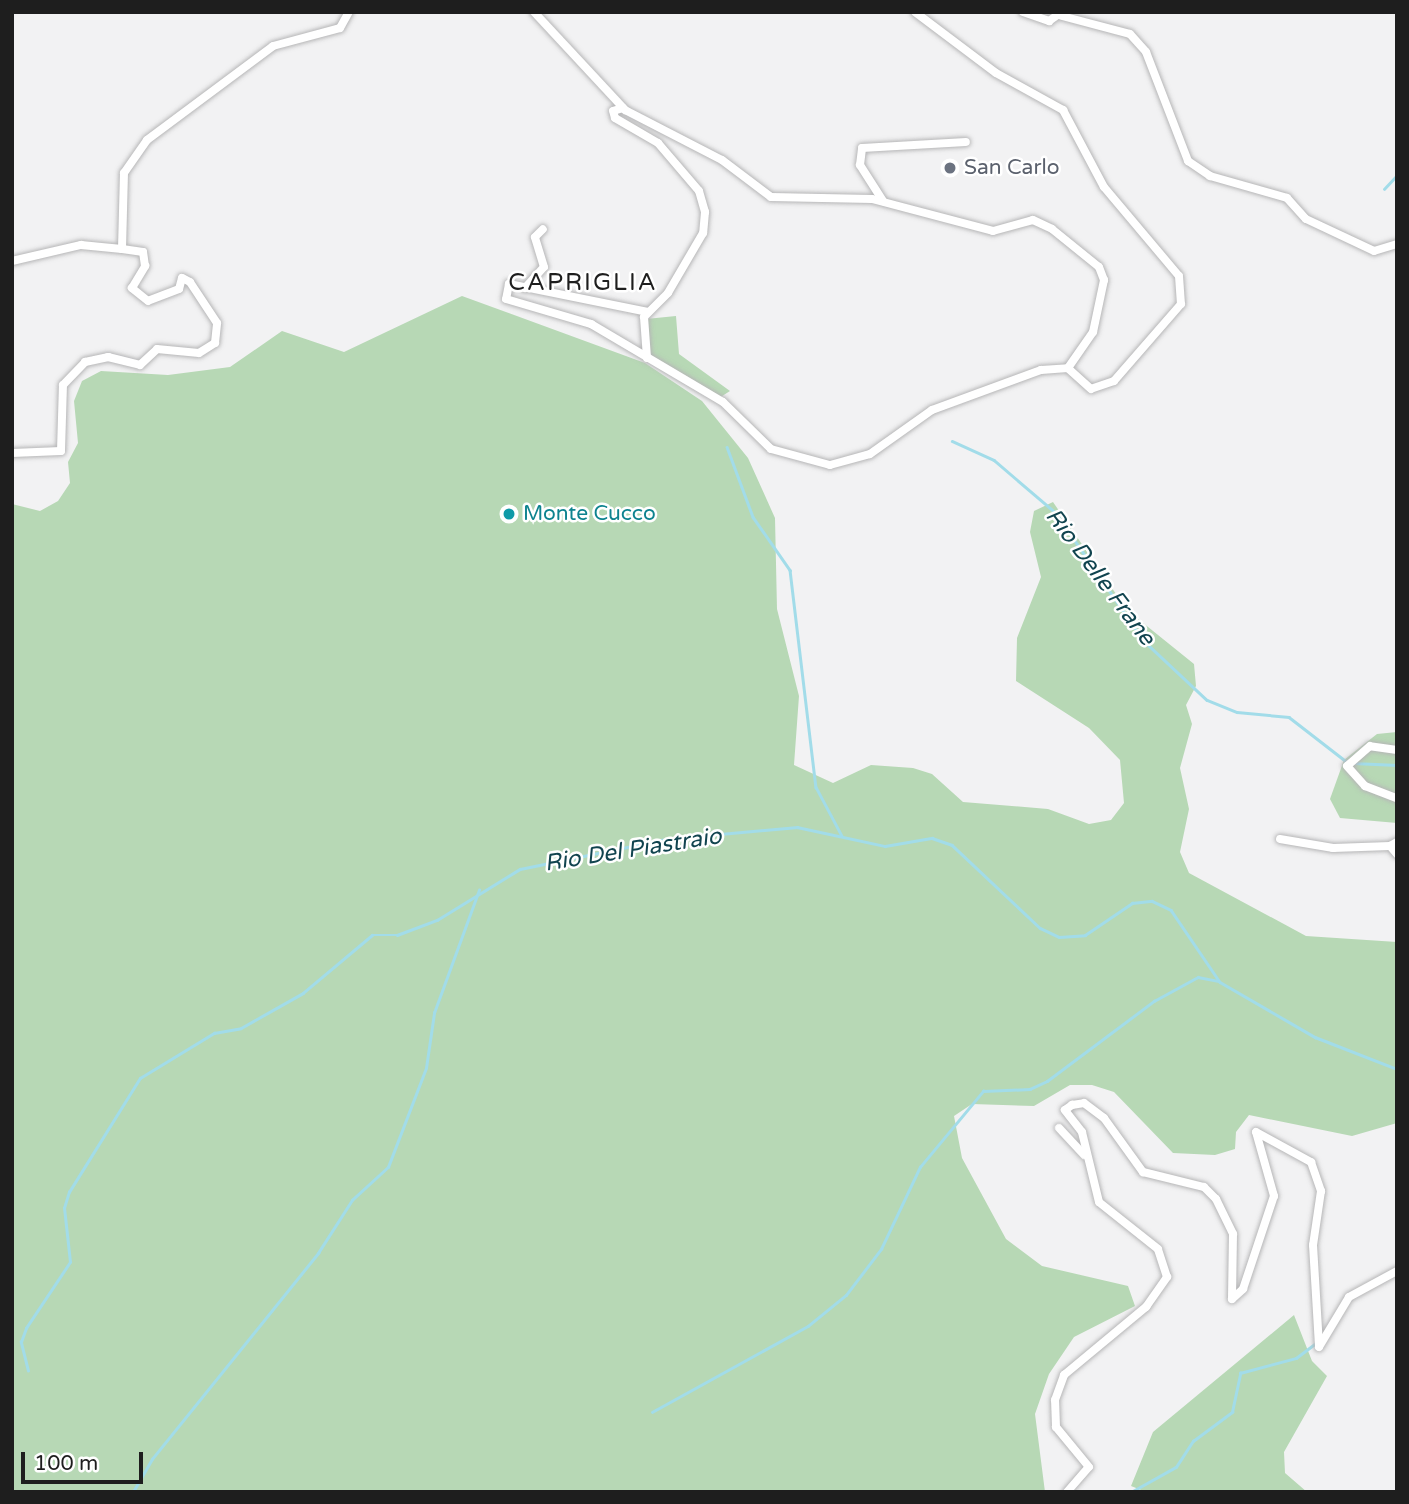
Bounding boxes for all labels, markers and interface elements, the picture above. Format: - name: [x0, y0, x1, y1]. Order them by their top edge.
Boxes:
- place label: San Carlo: [964, 155, 1059, 181]
- marker: San Carlo: [942, 160, 958, 176]
- district label: CAPRIGLIA: [509, 269, 657, 297]
- place label: Monte Cucco: [523, 501, 656, 527]
- water label: Rio Delle Frane: [1039, 503, 1161, 651]
- marker: Monte Cucco: [501, 506, 517, 522]
- water label: Rio Del Piastraio: [543, 822, 723, 878]
- scale bar: [24, 1438, 147, 1482]
- text: 100 m: [34, 1451, 98, 1476]

